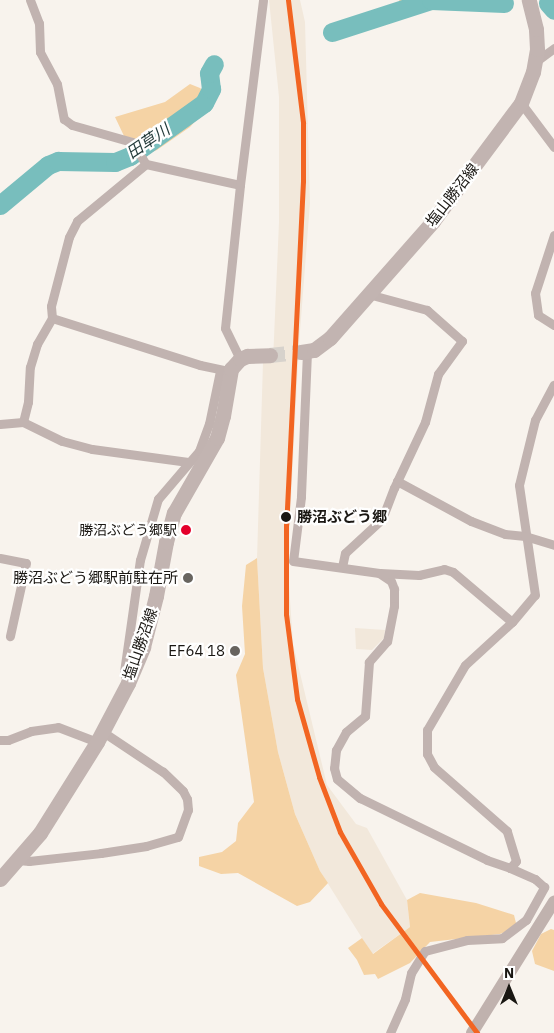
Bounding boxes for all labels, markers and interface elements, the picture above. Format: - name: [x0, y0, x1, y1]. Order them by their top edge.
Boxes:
- water label: 田草川: [123, 120, 173, 162]
- street label: 塩山勝沼線: [422, 160, 482, 230]
- place label: 勝沼ぶどう郷: [297, 508, 387, 526]
- marker: 勝沼ぶどう郷: [279, 510, 293, 524]
- place label: 勝沼ぶどう郷駅: [79, 522, 177, 538]
- marker: 勝沼ぶどう郷駅: [181, 525, 191, 535]
- place label: 勝沼ぶどう郷駅前駐在所: [13, 569, 178, 587]
- marker: 勝沼ぶどう郷駅前駐在所: [182, 572, 194, 584]
- street label: 塩山勝沼線: [119, 606, 161, 682]
- place label: EF64 18: [168, 642, 225, 660]
- marker: EF64 18: [229, 645, 241, 657]
- north arrow: [484, 963, 534, 1013]
- text: N: [504, 964, 514, 982]

